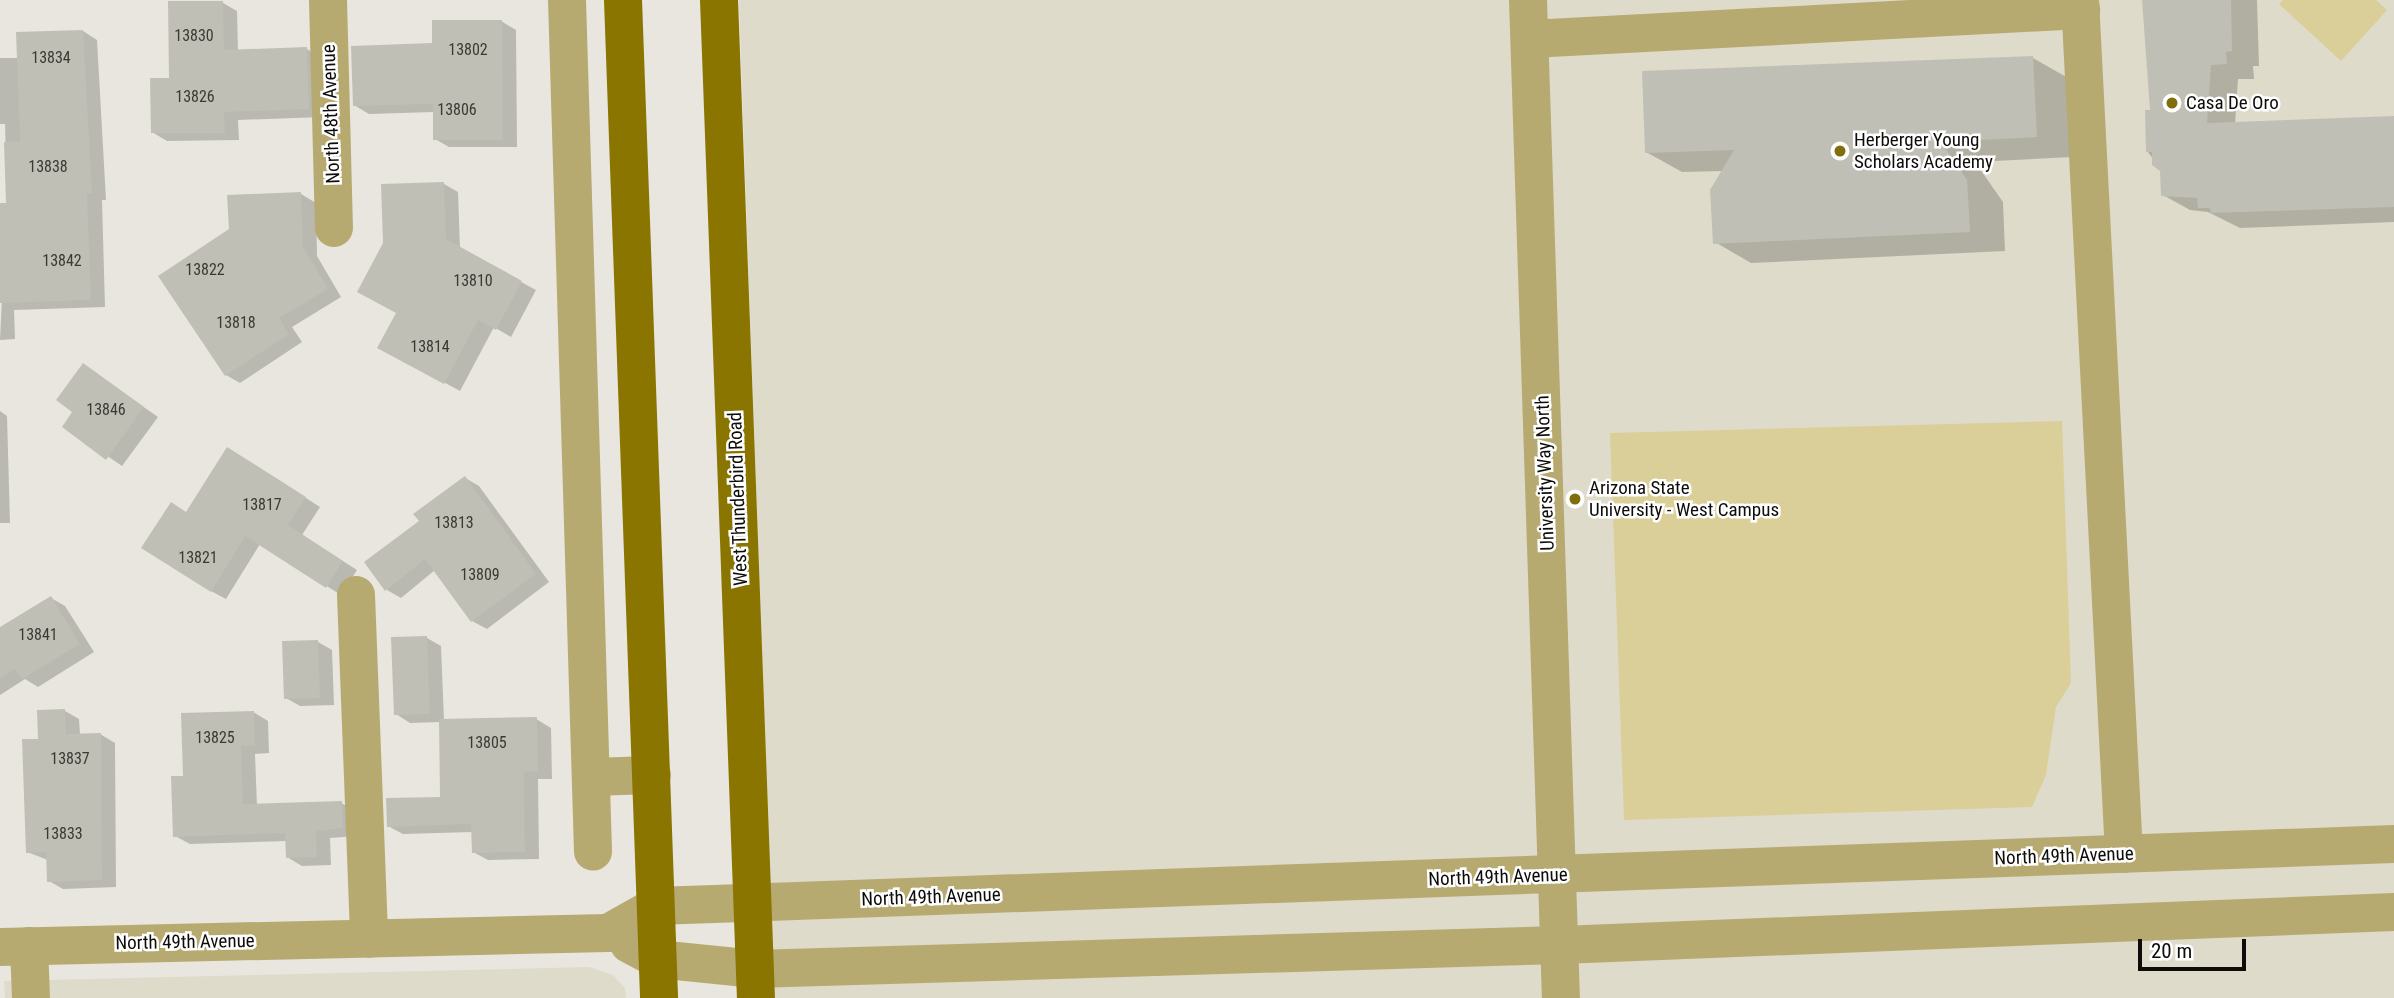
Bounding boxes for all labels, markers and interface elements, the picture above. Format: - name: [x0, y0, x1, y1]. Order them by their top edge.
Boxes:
- house number: 13830: [174, 26, 214, 46]
- house number: 13802: [448, 40, 488, 60]
- street label: North 48th Avenue: [317, 44, 345, 184]
- house number: 13834: [31, 48, 71, 68]
- house number: 13826: [175, 87, 215, 107]
- place label: Casa De Oro: [2186, 92, 2279, 114]
- marker: Casa De Oro: [2164, 95, 2180, 111]
- house number: 13806: [437, 100, 477, 120]
- place label: Herberger Young Scholars Academy: [1854, 129, 1993, 173]
- marker: Herberger Young Scholars Academy: [1832, 143, 1848, 159]
- house number: 13838: [28, 157, 68, 177]
- house number: 13842: [42, 251, 82, 271]
- house number: 13822: [185, 260, 225, 280]
- house number: 13810: [453, 271, 493, 291]
- house number: 13818: [216, 313, 256, 333]
- house number: 13814: [410, 337, 450, 357]
- street label: University Way North: [1531, 395, 1559, 551]
- house number: 13846: [86, 400, 126, 420]
- street label: West Thunderbird Road: [724, 411, 752, 587]
- place label: Arizona State University - West Campus: [1589, 477, 1779, 521]
- marker: Arizona State University - West Campus: [1567, 491, 1583, 507]
- house number: 13817: [242, 495, 282, 515]
- house number: 13813: [434, 513, 474, 533]
- house number: 13821: [178, 548, 218, 568]
- house number: 13809: [460, 565, 500, 585]
- house number: 13841: [18, 625, 58, 645]
- house number: 13825: [195, 728, 235, 748]
- house number: 13805: [467, 733, 507, 753]
- house number: 13837: [50, 749, 90, 769]
- house number: 13833: [43, 824, 83, 844]
- street label: North 49th Avenue: [1994, 842, 2134, 870]
- street label: North 49th Avenue: [1428, 863, 1568, 891]
- street label: North 49th Avenue: [861, 883, 1001, 911]
- scale bar: [2142, 925, 2250, 969]
- street label: North 49th Avenue: [115, 929, 255, 955]
- text: 20 m: [2151, 939, 2192, 963]

